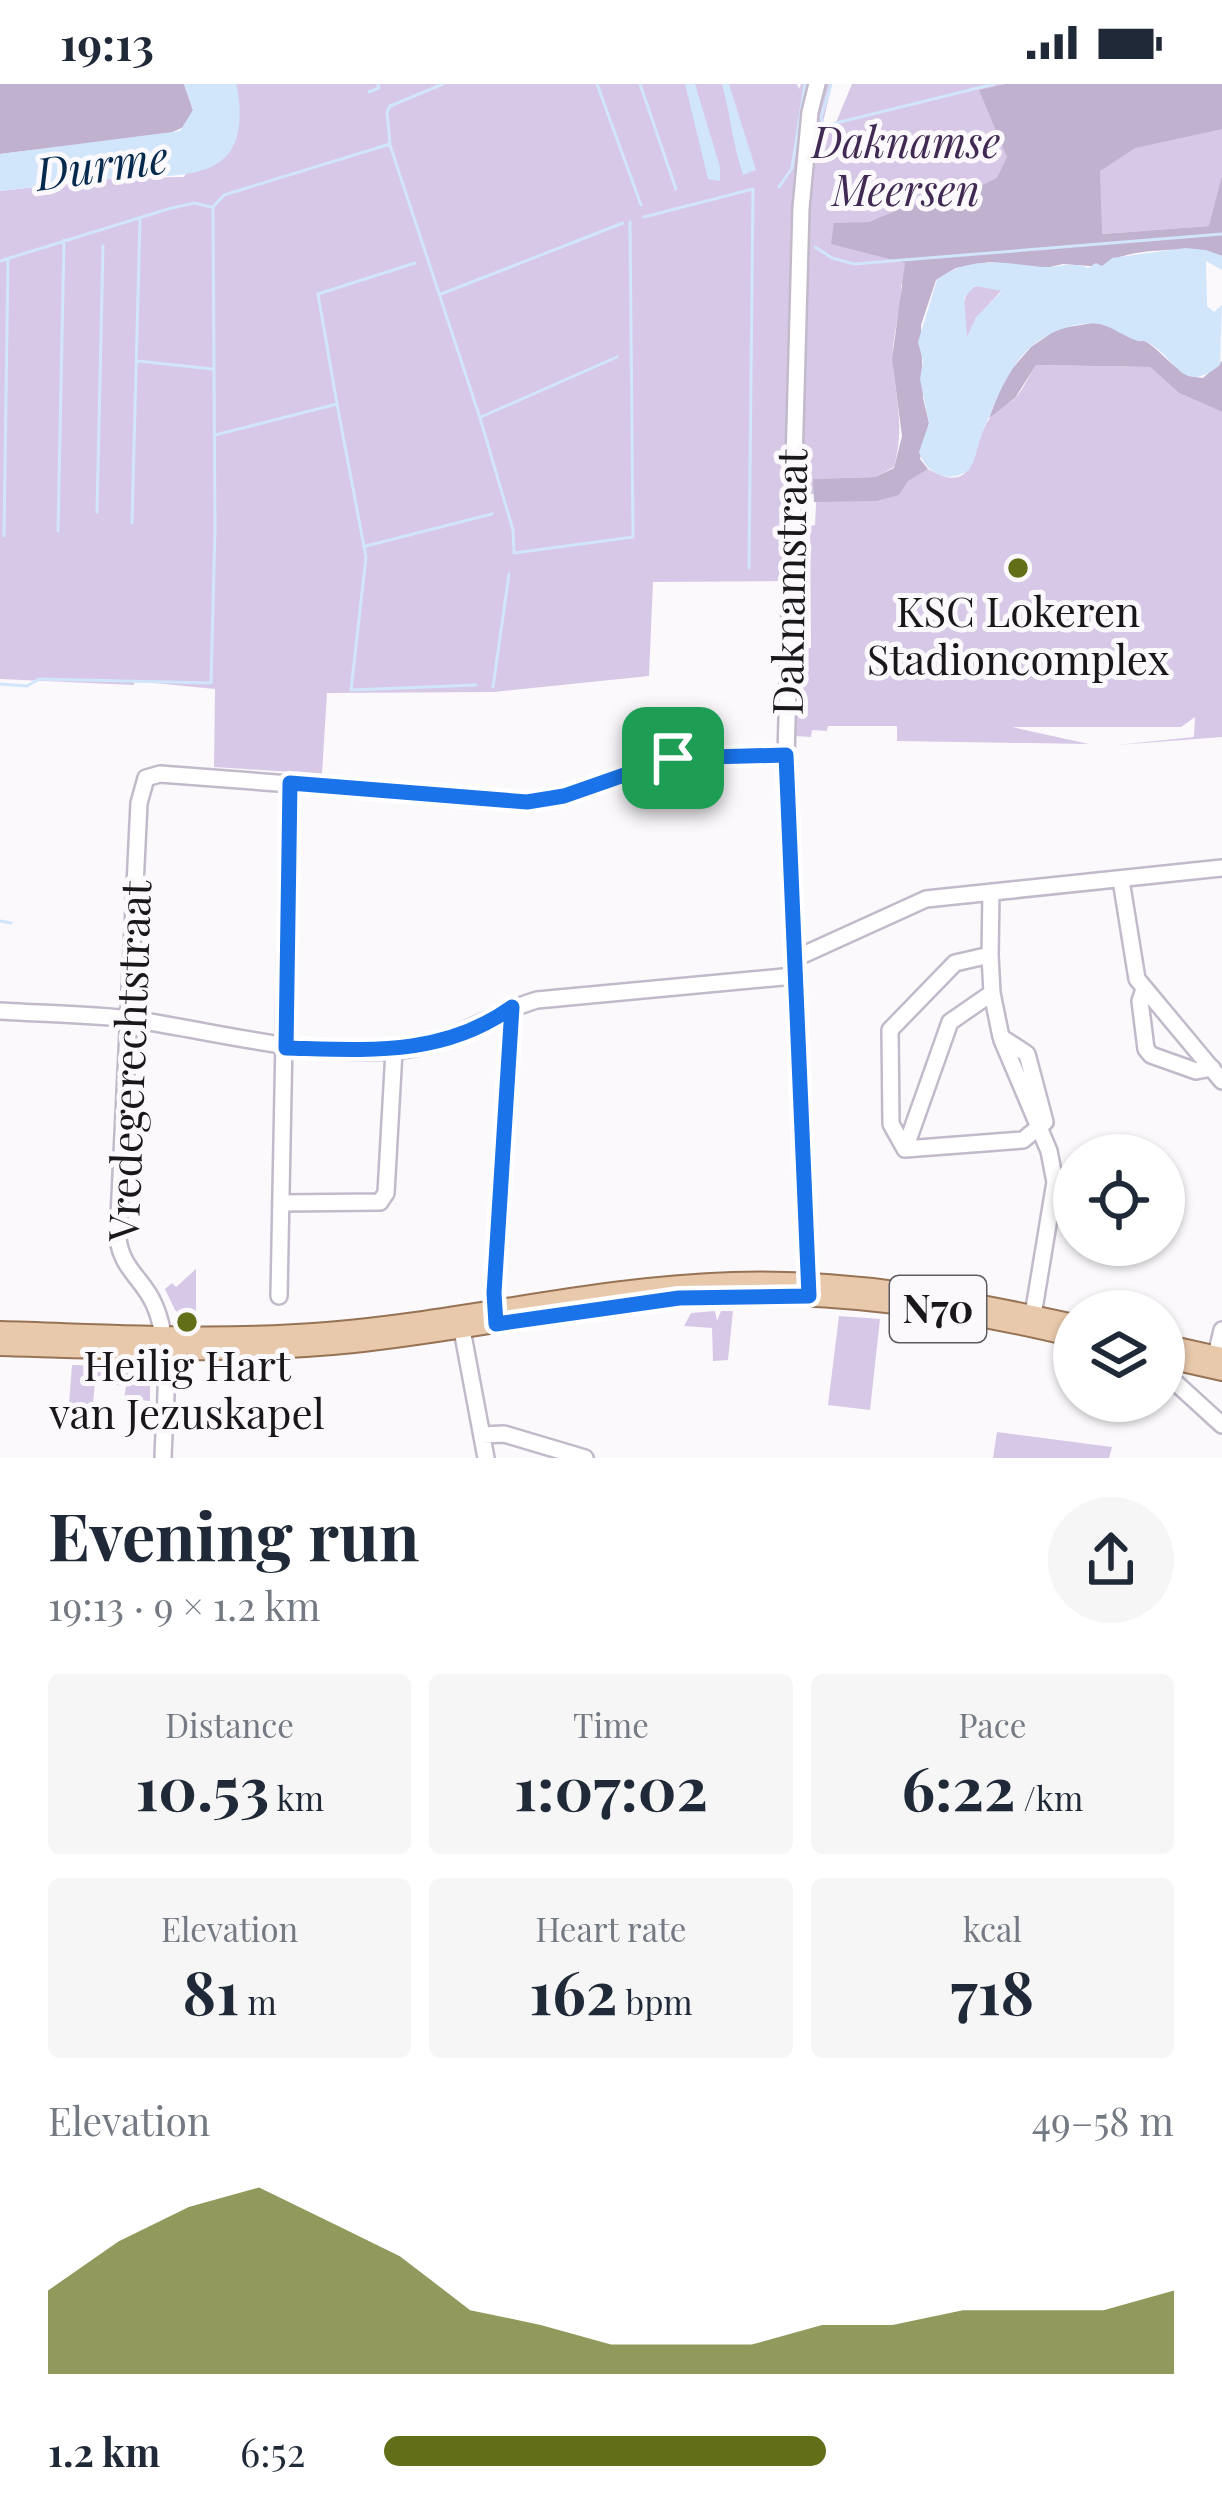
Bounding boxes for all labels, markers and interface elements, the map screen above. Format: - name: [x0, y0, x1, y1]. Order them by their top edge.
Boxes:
- text: 19:13: [60, 12, 154, 72]
- park label: Daknamse Meersen: [810, 113, 1000, 217]
- water label: Durme: [30, 124, 172, 202]
- street label: Daknamstraat: [758, 447, 818, 716]
- marker: KSC Lokeren Stadioncomplex: [1005, 555, 1031, 581]
- place label: KSC Lokeren Stadioncomplex: [867, 582, 1169, 686]
- pin: [622, 707, 724, 809]
- icon: arrive: [640, 725, 706, 791]
- street label: Vredegerechtstraat: [94, 878, 162, 1243]
- map controls: [1053, 1134, 1185, 1422]
- button: locate: [1053, 1134, 1185, 1266]
- road number: N70: [890, 1276, 986, 1342]
- button: layers: [1053, 1290, 1185, 1422]
- marker: Heilig Hart van Jezuskapel: [174, 1309, 200, 1335]
- place label: Heilig Hart van Jezuskapel: [48, 1336, 325, 1440]
- text: Evening run: [48, 1490, 420, 1578]
- button: share: [1048, 1497, 1174, 1623]
- text: 19:13 · 9 × 1.2 km: [48, 1579, 320, 1631]
- text: Distance: [165, 1702, 294, 1746]
- text: Time: [573, 1702, 649, 1746]
- text: Pace: [958, 1702, 1026, 1746]
- text: 10.53: [135, 1746, 269, 1826]
- text: 1:07:02: [514, 1746, 708, 1826]
- text: 6:22: [901, 1746, 1015, 1826]
- text: km: [269, 1775, 324, 1819]
- text: /km: [1015, 1775, 1083, 1819]
- text: Elevation: [161, 1906, 298, 1950]
- text: Heart rate: [535, 1906, 687, 1950]
- text: kcal: [963, 1906, 1022, 1950]
- text: 81: [183, 1950, 239, 2030]
- text: 162: [529, 1950, 617, 2030]
- text: 718: [950, 1950, 1034, 2030]
- text: m: [239, 1979, 277, 2023]
- text: bpm: [617, 1979, 693, 2023]
- text: Elevation: [48, 2094, 210, 2146]
- text: 49–58 m: [1032, 2094, 1174, 2146]
- text: 1.2 km: [48, 2425, 160, 2477]
- text: 6:52: [240, 2425, 305, 2477]

